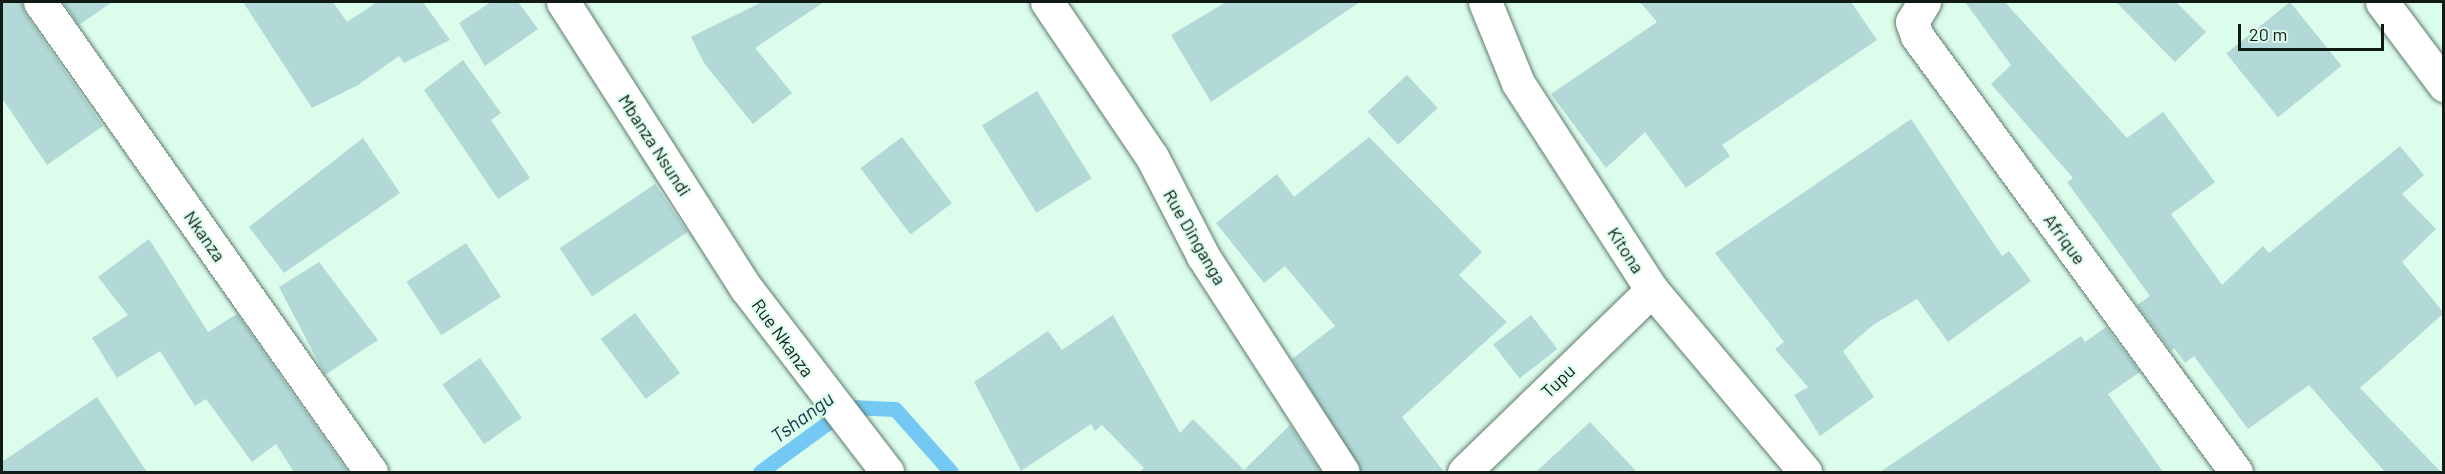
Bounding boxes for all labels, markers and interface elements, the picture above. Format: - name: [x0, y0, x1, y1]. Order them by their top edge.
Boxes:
- scale bar: [2241, 12, 2386, 50]
- text: 20 m: [2249, 23, 2287, 45]
- street label: Mbanza Nsundi: [614, 90, 696, 200]
- street label: Rue Dinganga: [1159, 185, 1231, 289]
- street label: Nkanza: [180, 206, 230, 266]
- street label: Afrique: [2039, 209, 2091, 269]
- street label: Kitona: [1603, 223, 1649, 277]
- street label: Rue Nkanza: [748, 295, 818, 381]
- street label: Tupu: [1537, 360, 1579, 402]
- water label: Tshangu: [766, 386, 838, 448]

